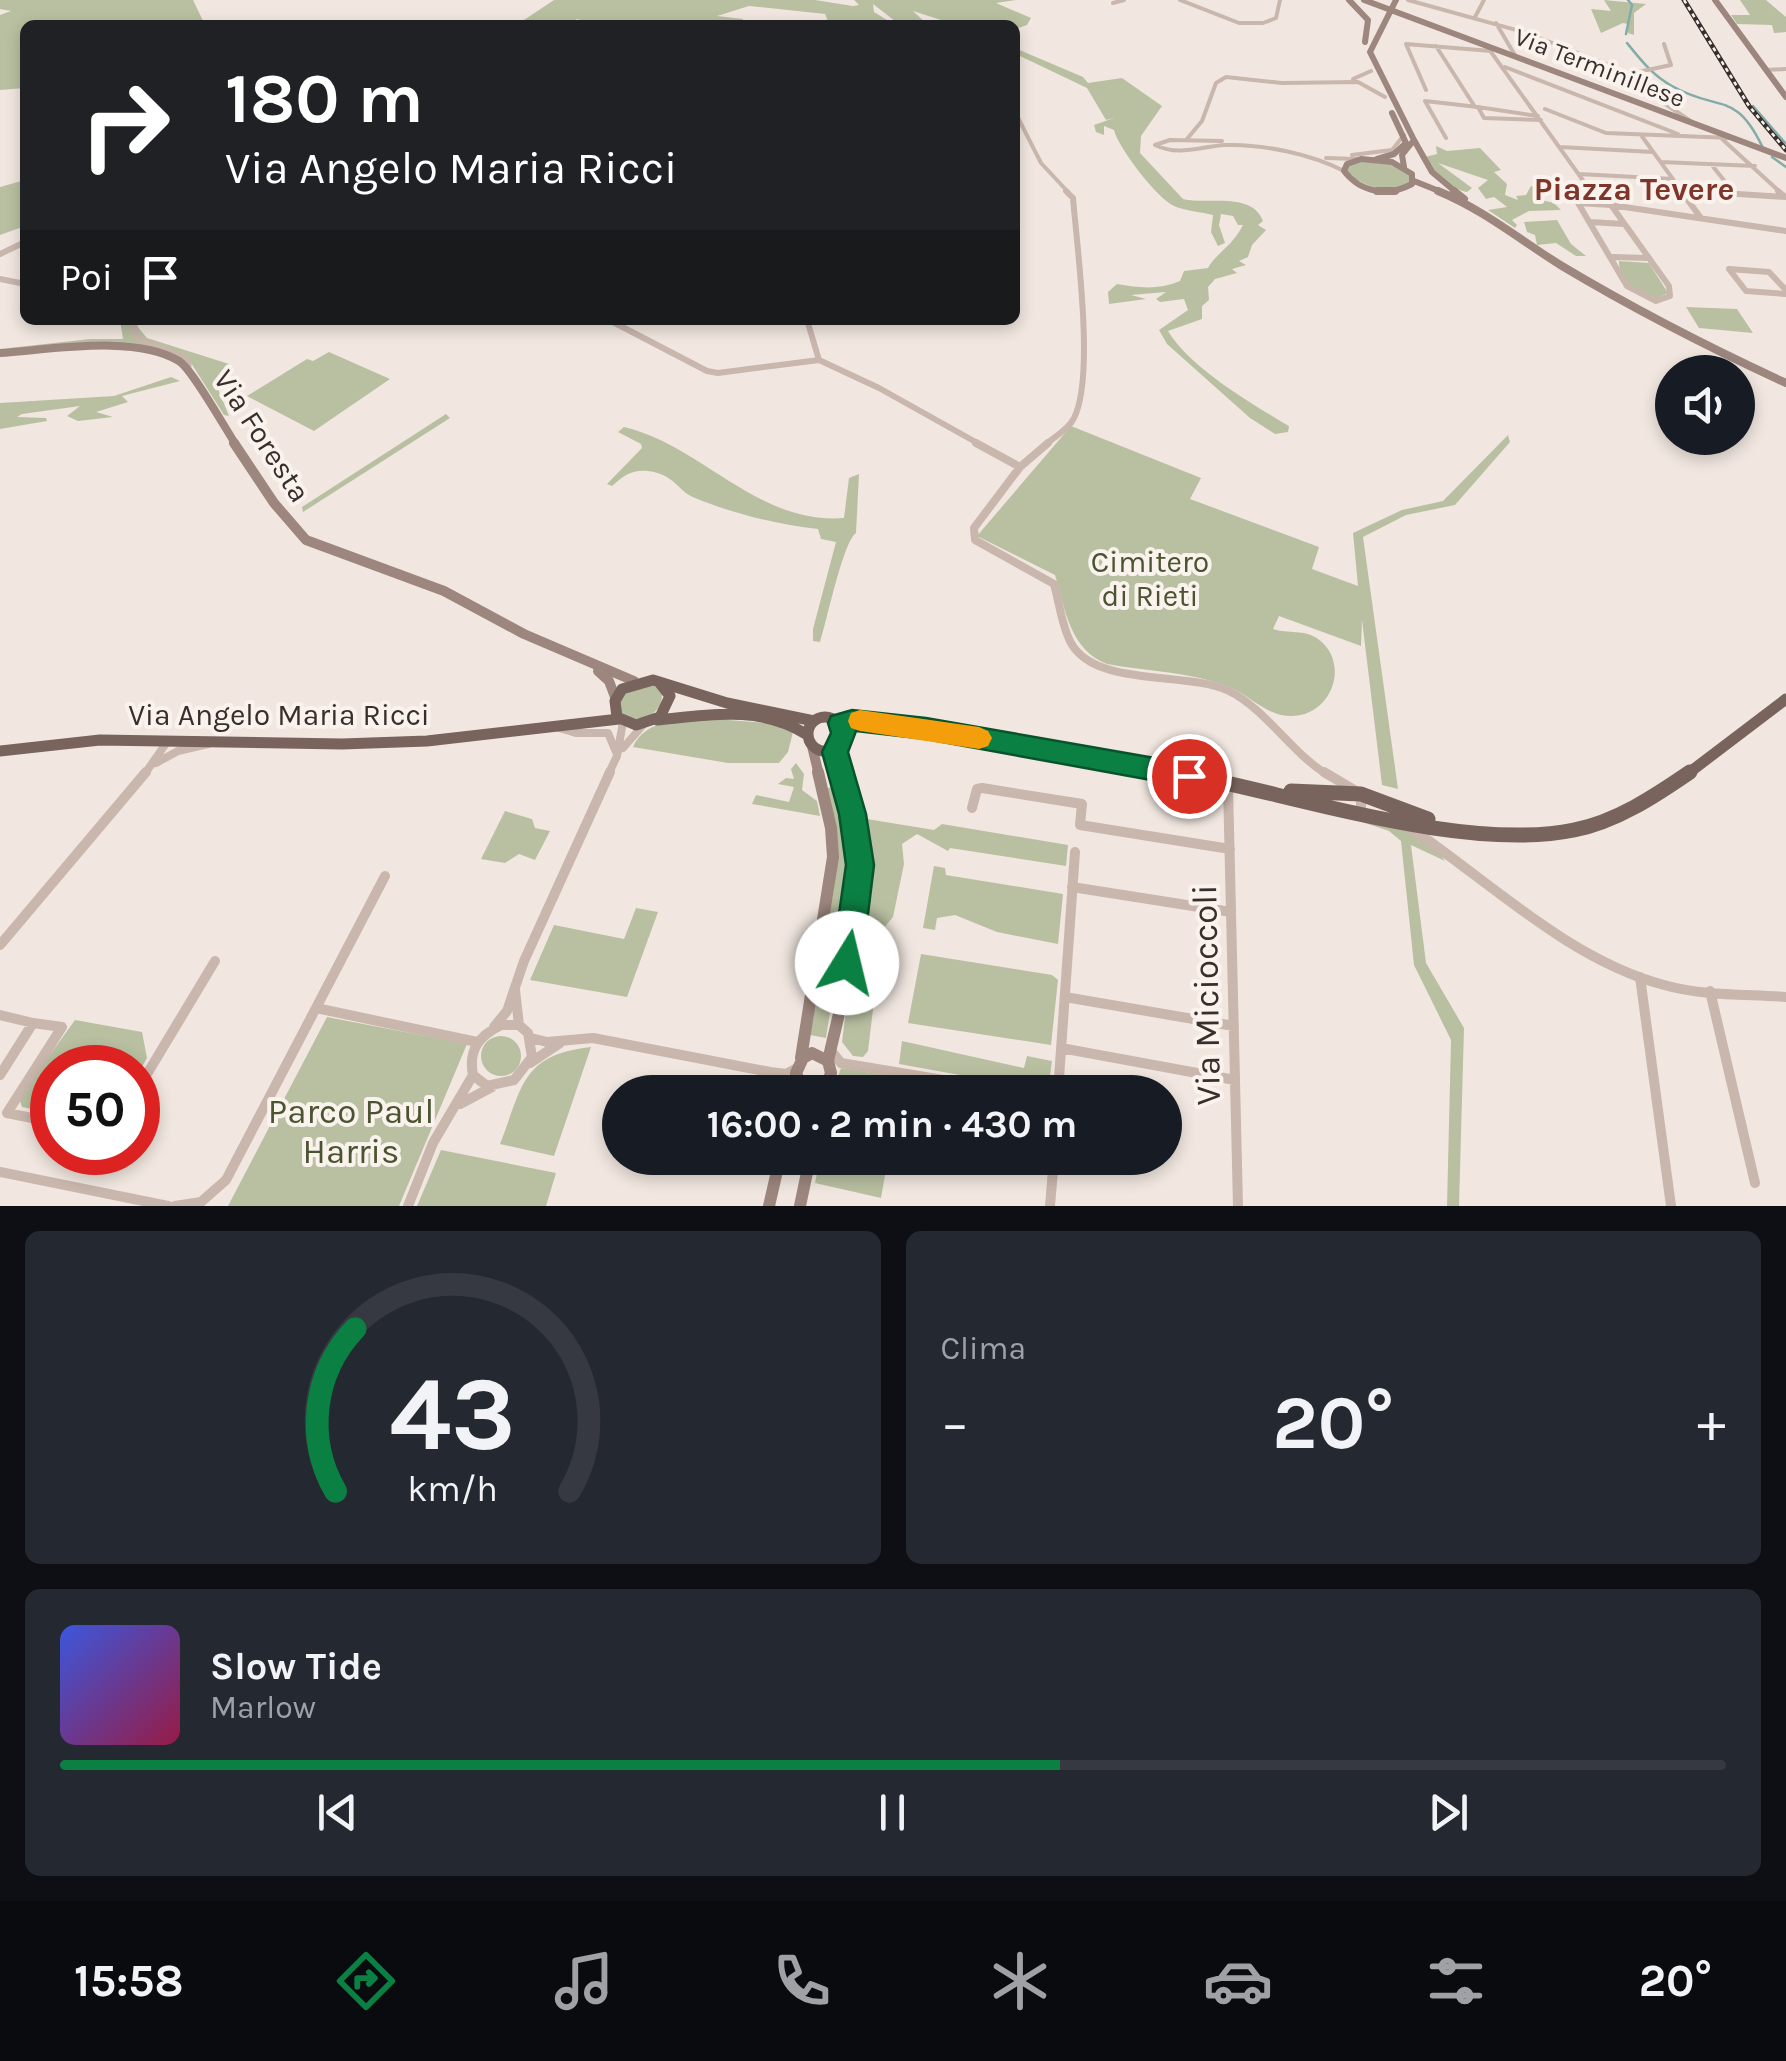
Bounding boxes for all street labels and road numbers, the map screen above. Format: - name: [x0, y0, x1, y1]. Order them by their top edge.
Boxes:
- street label: Via Terminillese: [1511, 22, 1689, 113]
- street label: Via Foresta: [206, 363, 318, 509]
- street label: Via Angelo Maria Ricci: [128, 697, 430, 733]
- street label: Via Micioccoli: [1184, 884, 1229, 1106]

